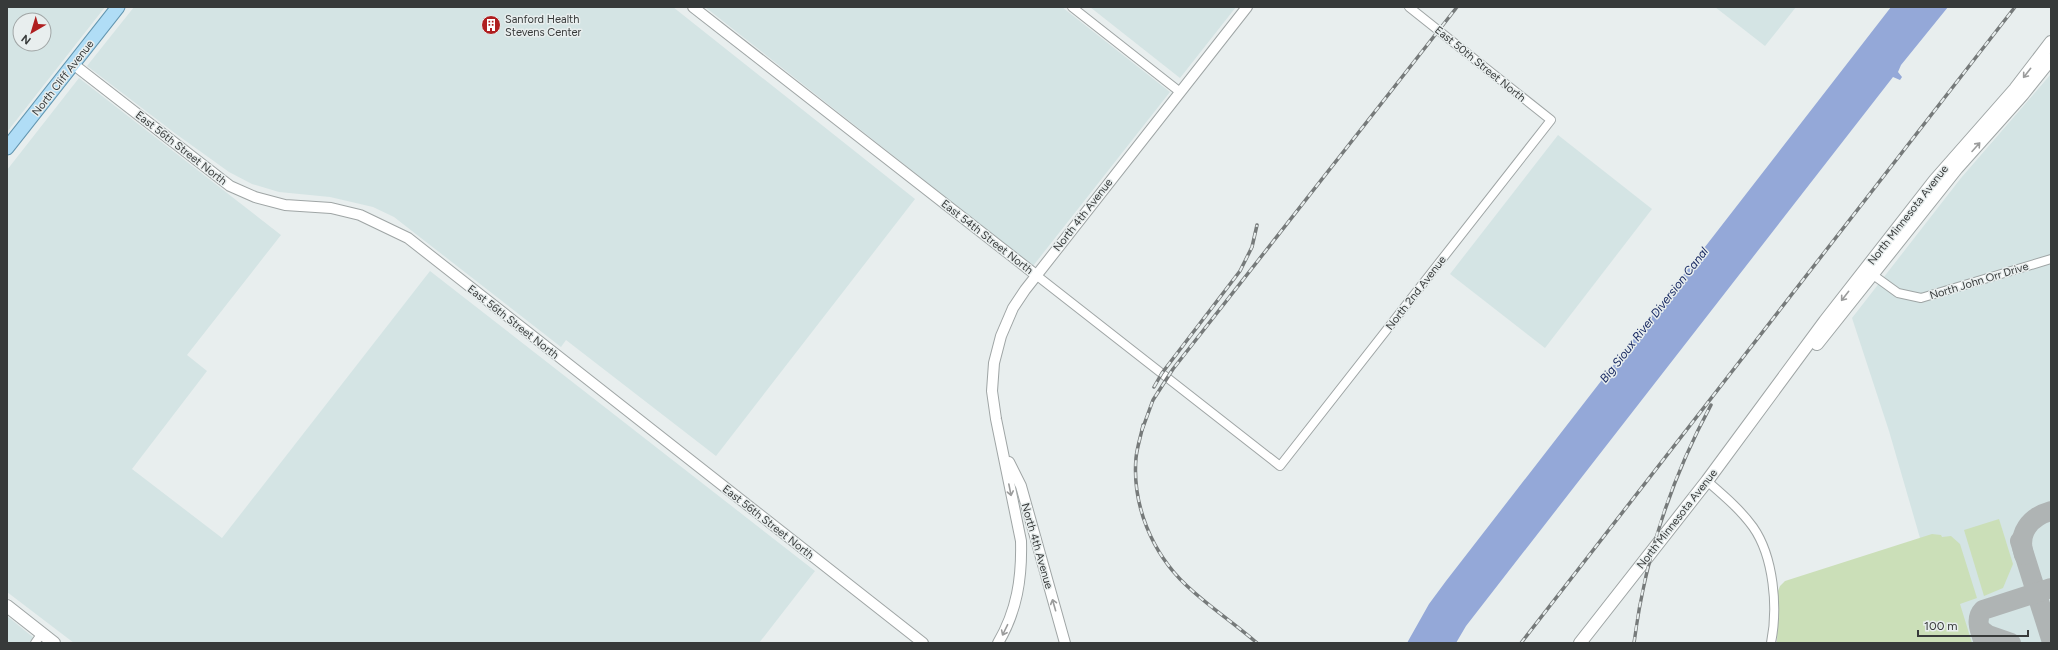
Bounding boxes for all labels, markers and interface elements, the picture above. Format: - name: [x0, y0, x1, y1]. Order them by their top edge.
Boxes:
- north arrow: [12, 12, 52, 52]
- place label: Sanford Health Stevens Center: [505, 13, 582, 39]
- building icon: Sanford Health Stevens Center: [480, 14, 502, 36]
- street label: East 50th Street North: [1432, 23, 1528, 105]
- text: N: [19, 32, 34, 47]
- street label: North Cliff Avenue: [29, 38, 97, 118]
- one-way arrow: [2023, 68, 2031, 79]
- street label: East 56th Street North: [133, 108, 229, 188]
- one-way arrow: [1971, 141, 1980, 152]
- street label: North Minnesota Avenue: [1865, 163, 1951, 267]
- street label: North 4th Avenue: [1051, 176, 1115, 254]
- street label: East 54th Street North: [939, 197, 1035, 277]
- water label: Big Sioux River Diversion Canal: [1597, 244, 1711, 385]
- street label: North 2nd Avenue: [1383, 253, 1449, 333]
- street label: North John Orr Drive: [1928, 260, 2030, 302]
- street label: East 56th Street North: [465, 282, 561, 362]
- one-way arrow: [1841, 290, 1850, 301]
- street label: North Minnesota Avenue: [1634, 467, 1720, 571]
- street label: East 56th Street North: [720, 482, 816, 562]
- one-way arrow: [1006, 483, 1014, 496]
- street label: North 4th Avenue: [1019, 502, 1055, 590]
- one-way arrow: [1050, 599, 1057, 612]
- scale bar: [1918, 612, 2028, 638]
- text: 100 m: [1924, 619, 1958, 633]
- one-way arrow: [1001, 624, 1008, 636]

